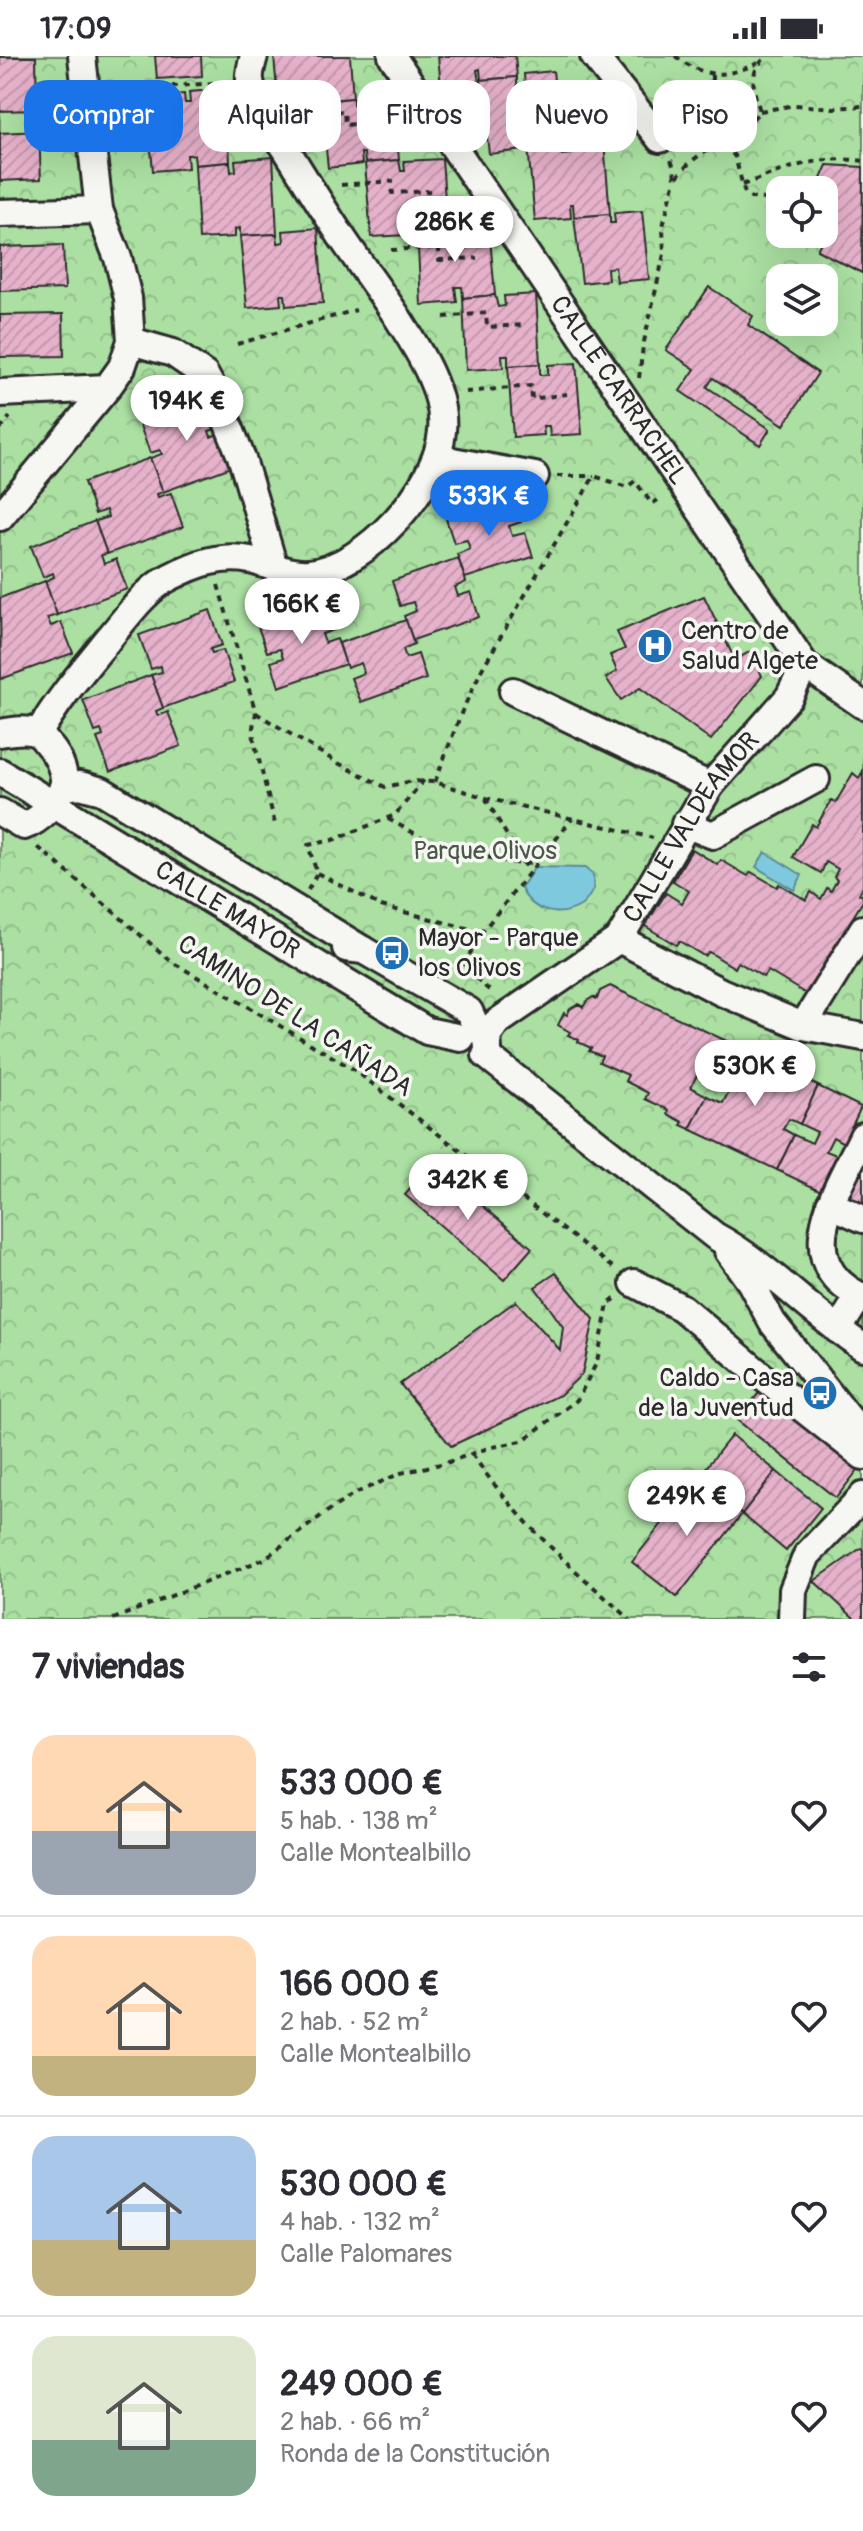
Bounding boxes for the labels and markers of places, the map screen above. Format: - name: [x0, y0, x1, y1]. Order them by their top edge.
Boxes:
- pin: 286K €: [390, 196, 520, 264]
- pin: 194K €: [122, 375, 252, 443]
- pin: 533K €: [424, 470, 554, 538]
- pin: 166K €: [237, 578, 367, 646]
- place label: Centro de Salud Algete: [681, 615, 818, 677]
- hospital icon: Centro de Salud Algete: [636, 627, 674, 665]
- place label: Mayor - Parque los Olivos: [418, 922, 578, 984]
- bus stop icon: Mayor - Parque los Olivos: [373, 934, 411, 972]
- pin: 530K €: [690, 1040, 820, 1108]
- pin: 342K €: [403, 1154, 533, 1222]
- place label: Caldo - Casa de la Juventud: [638, 1362, 794, 1424]
- bus stop icon: Caldo - Casa de la Juventud: [801, 1374, 839, 1412]
- pin: 249K €: [622, 1470, 752, 1538]

